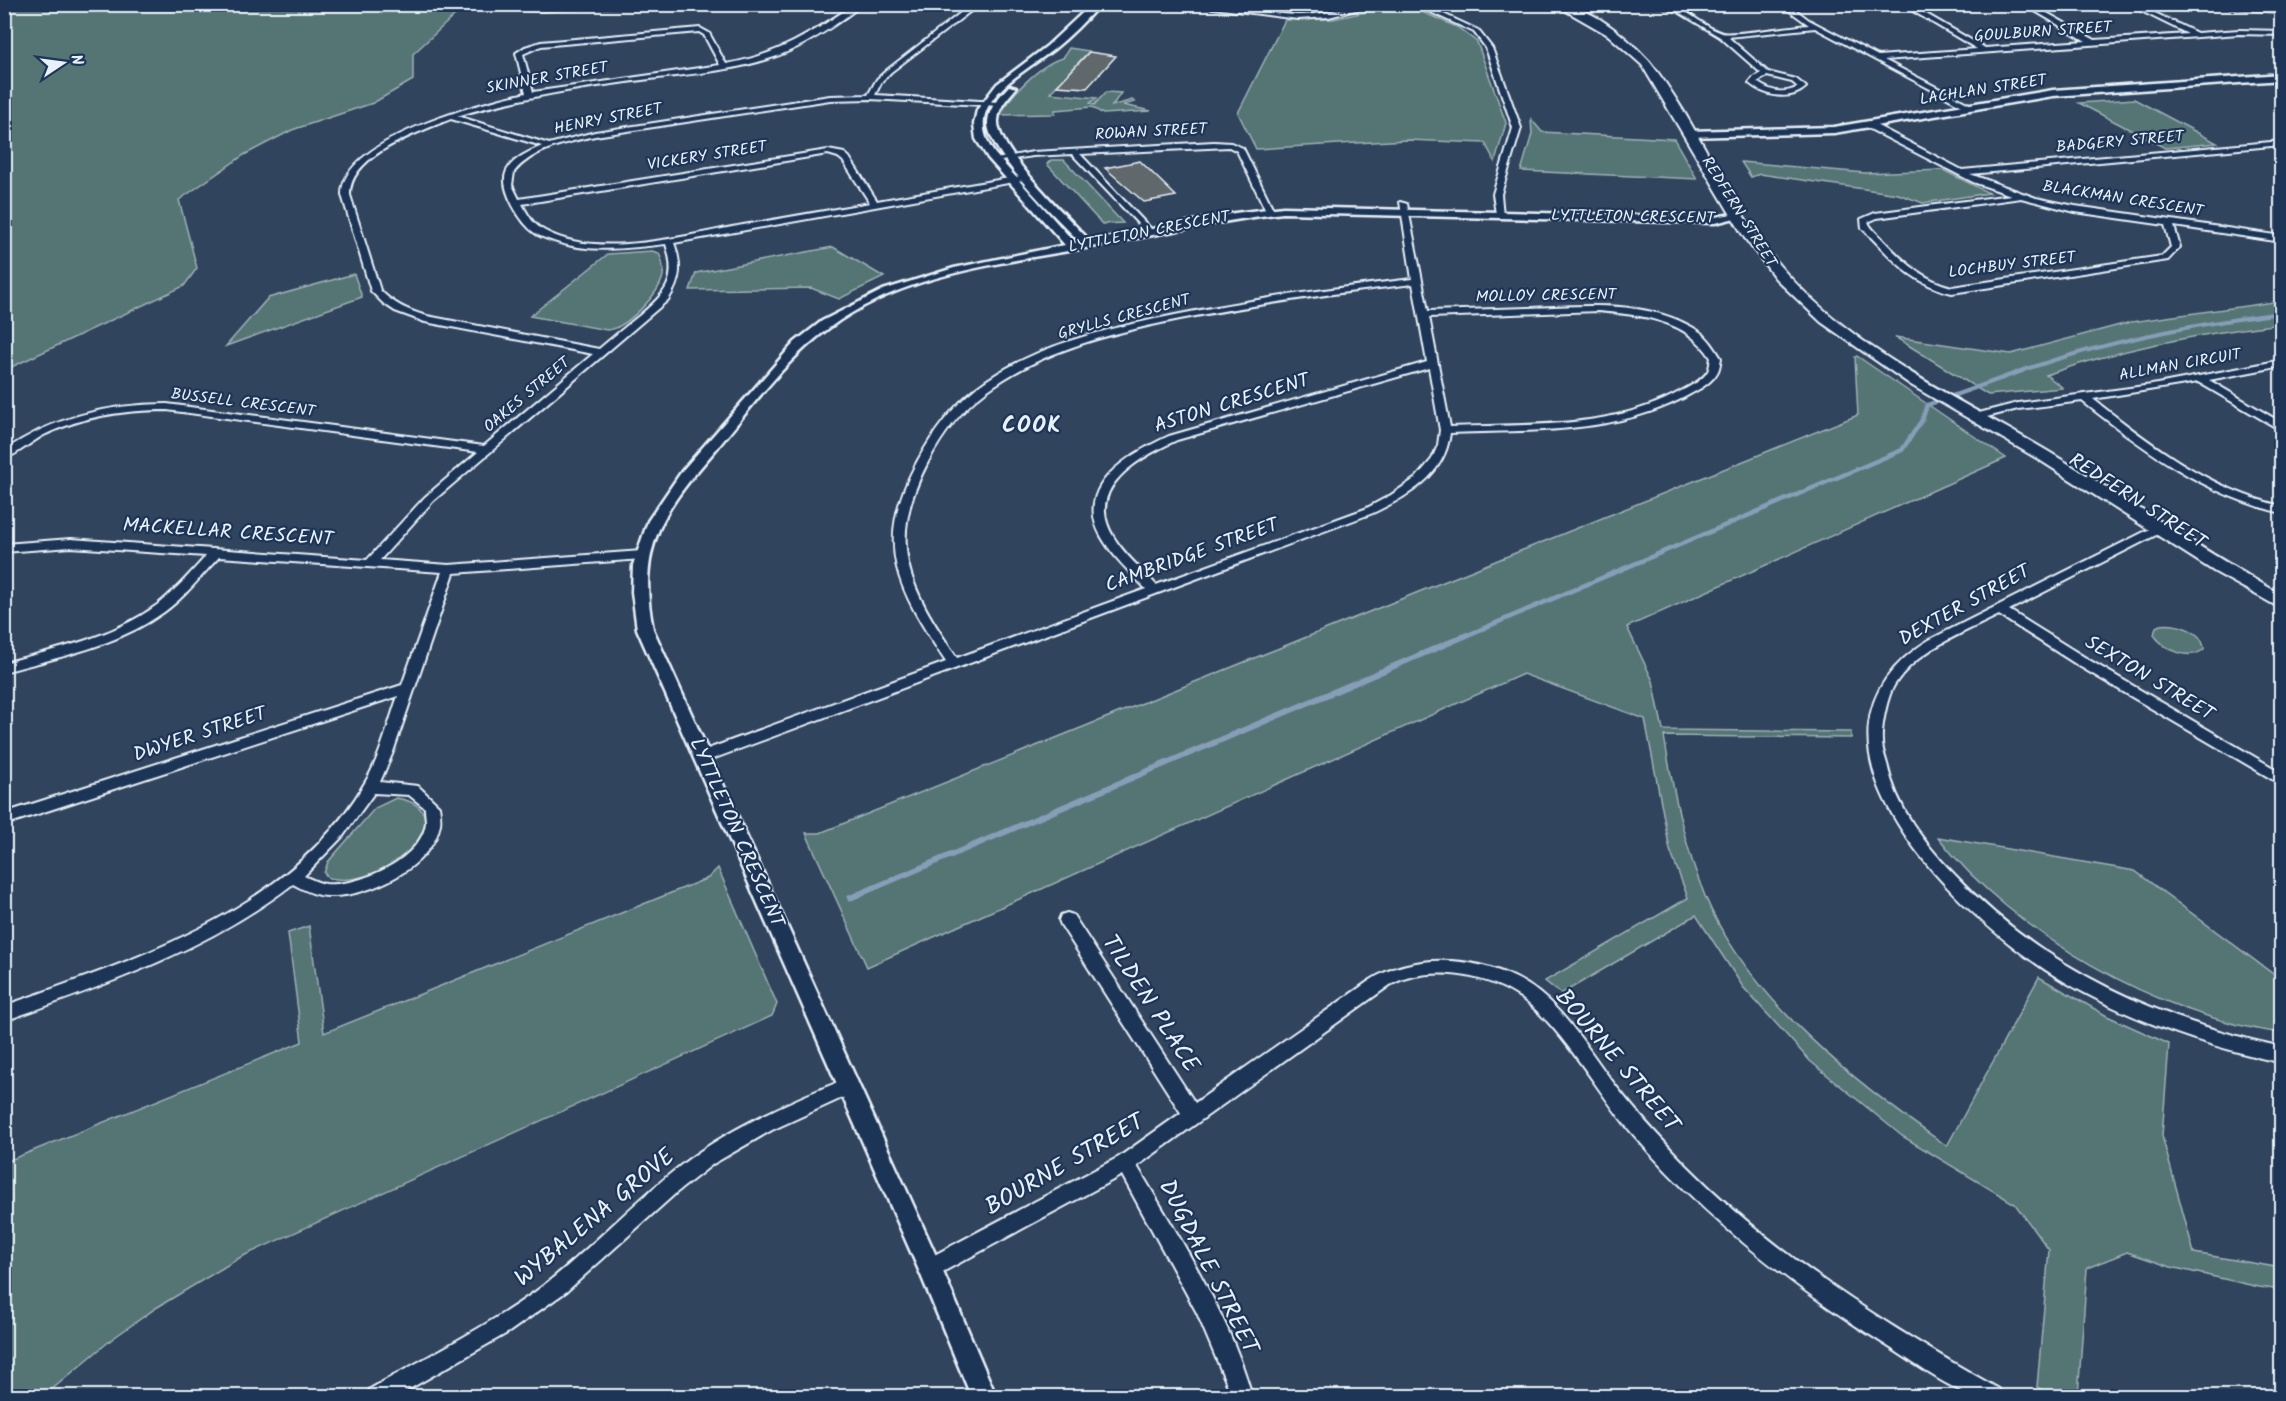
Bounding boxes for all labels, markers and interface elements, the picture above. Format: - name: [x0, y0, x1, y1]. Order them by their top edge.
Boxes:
- street label: GOULBURN STREET: [1973, 15, 2114, 49]
- north arrow: [33, 33, 93, 93]
- text: N: [63, 52, 89, 68]
- street label: SKINNER STREET: [484, 55, 611, 101]
- street label: LACHLAN STREET: [1918, 67, 2050, 112]
- street label: HENRY STREET: [552, 96, 666, 142]
- street label: ROWAN STREET: [1094, 117, 1209, 147]
- street label: BADGERY STREET: [2055, 124, 2186, 160]
- street label: VICKERY STREET: [646, 134, 770, 178]
- street label: REDFERN STREET: [1695, 152, 1784, 274]
- street label: BLACKMAN CRESCENT: [2041, 174, 2207, 224]
- street label: LYTTLETON CRESCENT: [1551, 203, 1717, 231]
- street label: LYTTLETON CRESCENT: [1066, 204, 1233, 260]
- street label: LOCHBUY STREET: [1947, 245, 2078, 285]
- street label: MOLLOY CRESCENT: [1476, 282, 1618, 310]
- street label: GRYLLS CRESCENT: [1055, 287, 1194, 347]
- street label: ALLMAN CIRCUIT: [2117, 342, 2244, 388]
- street label: OAKES STREET: [478, 350, 577, 439]
- street label: ASTON CRESCENT: [1150, 364, 1316, 443]
- street label: BUSSELL CRESCENT: [169, 382, 318, 424]
- district label: COOK: [1002, 409, 1062, 444]
- street label: REDFERN STREET: [2062, 445, 2214, 560]
- street label: CAMBRIDGE STREET: [1101, 509, 1285, 602]
- street label: MACKELLAR CRESCENT: [122, 510, 337, 556]
- street label: DEXTER STREET: [1893, 555, 2039, 655]
- street label: SEXTON STREET: [2078, 628, 2222, 732]
- street label: DWYER STREET: [129, 698, 273, 772]
- street label: LYTTLETON CRESCENT: [680, 733, 793, 935]
- street label: TILDEN PLACE: [1091, 927, 1210, 1082]
- street label: BOURNE STREET: [1545, 980, 1691, 1144]
- street label: BOURNE STREET: [978, 1102, 1154, 1227]
- street label: WYBALENA GROVE: [506, 1138, 685, 1297]
- street label: DUGDALE STREET: [1147, 1173, 1270, 1363]

